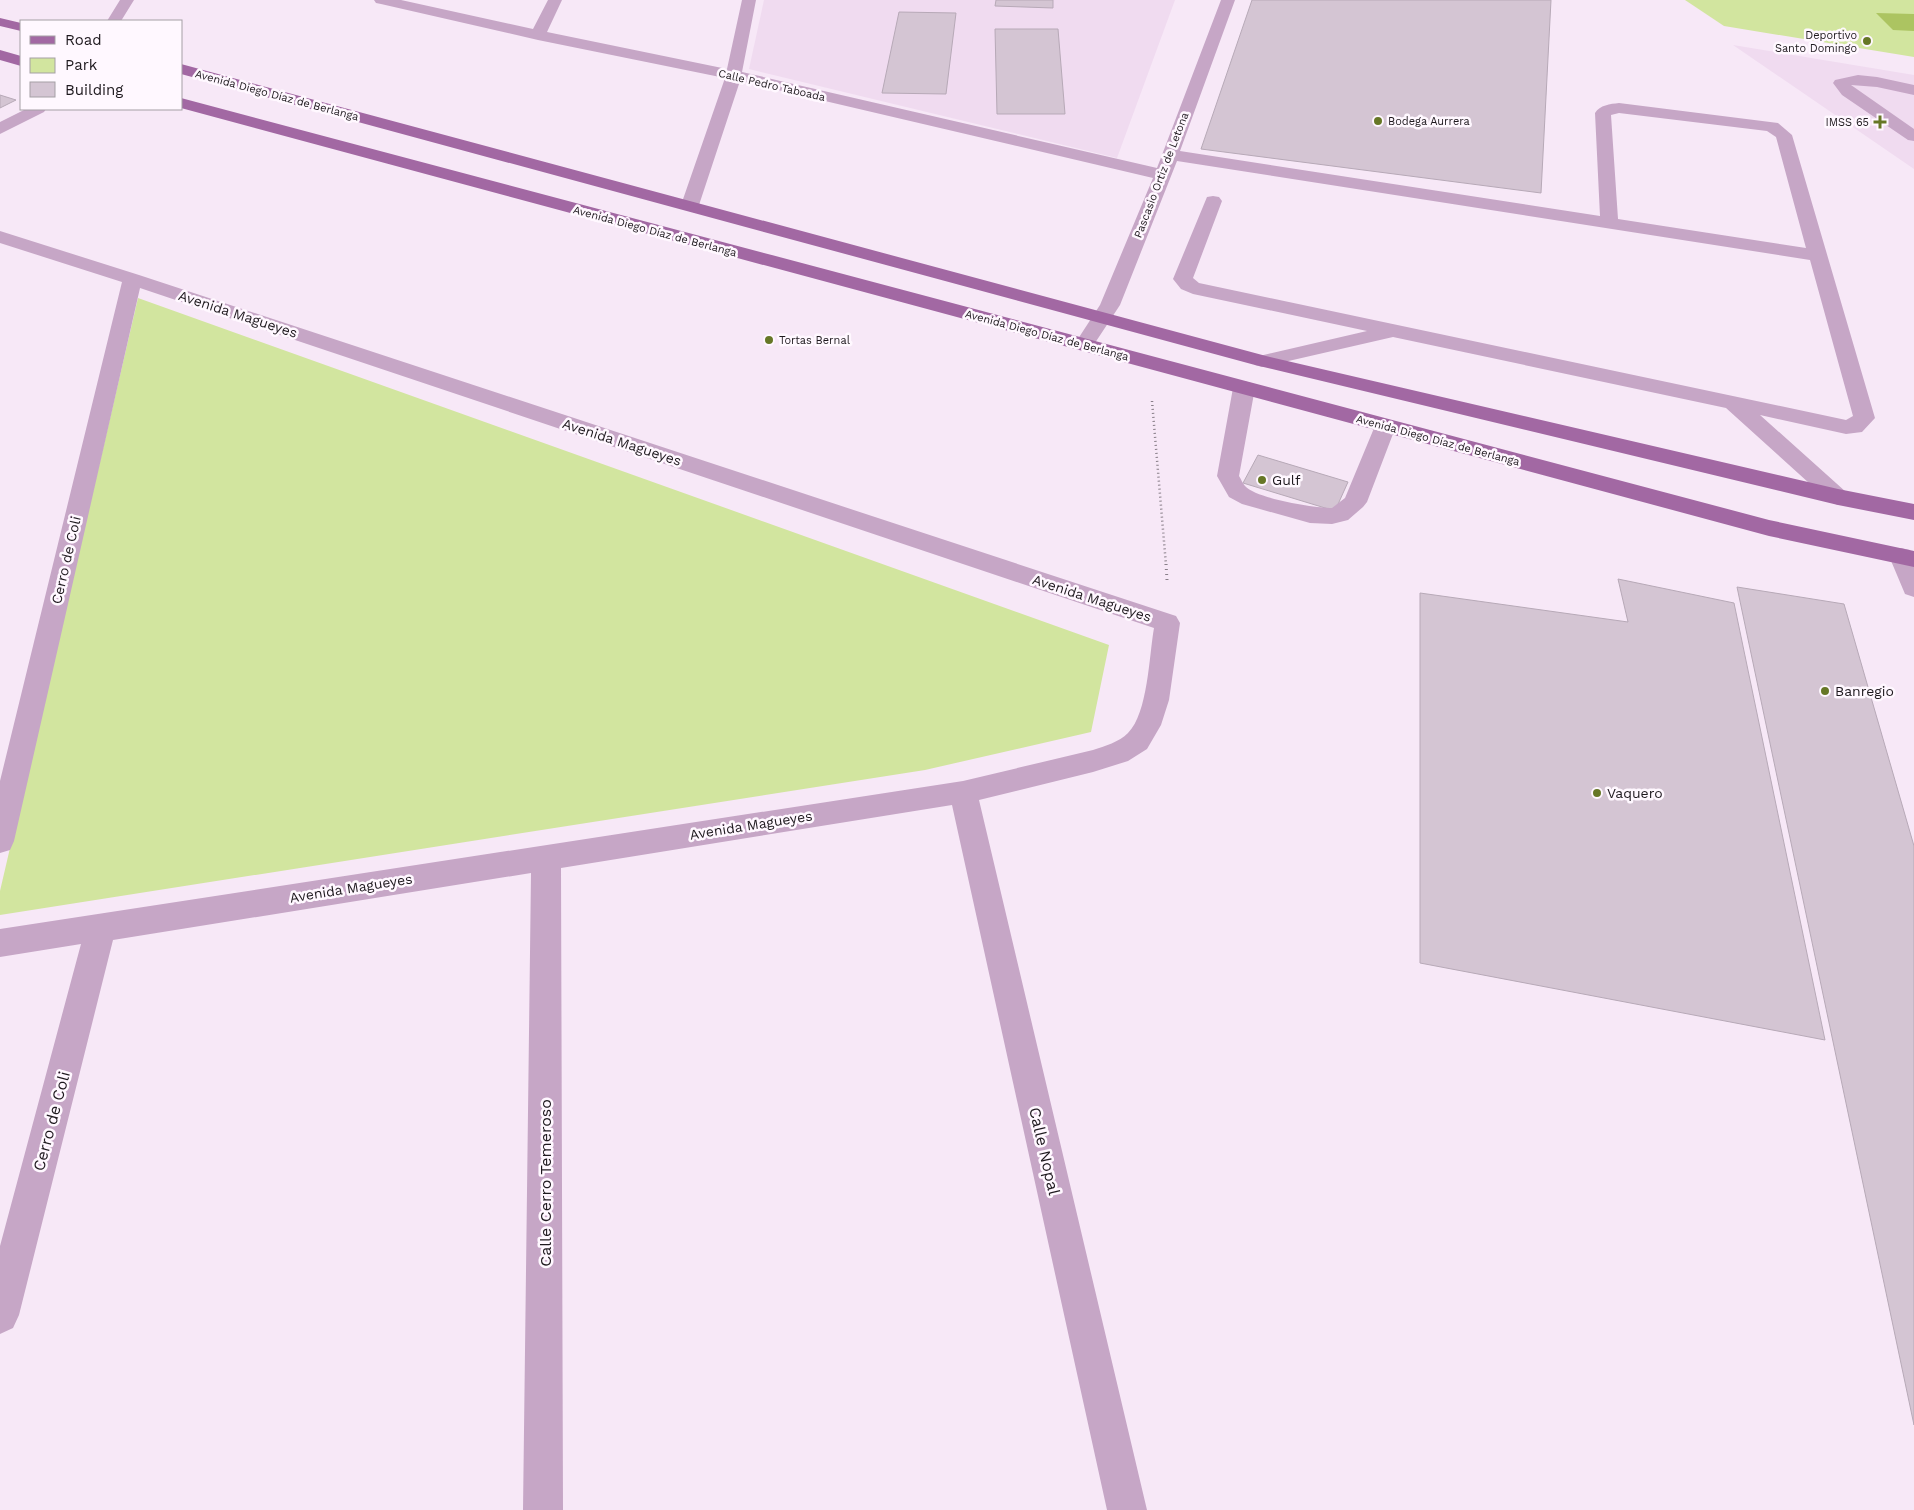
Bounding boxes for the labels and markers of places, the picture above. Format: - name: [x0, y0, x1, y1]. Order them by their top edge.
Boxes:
- place label: Deportivo Santo Domingo: [1775, 29, 1857, 55]
- marker: Deportivo Santo Domingo: [1861, 35, 1873, 47]
- marker: Bodega Aurrera: [1372, 115, 1384, 127]
- place label: Bodega Aurrera: [1388, 115, 1470, 128]
- marker: IMSS 65: [1873, 115, 1887, 129]
- place label: IMSS 65: [1825, 116, 1869, 129]
- marker: Tortas Bernal: [763, 334, 775, 346]
- place label: Tortas Bernal: [779, 334, 851, 347]
- place label: Gulf: [1272, 472, 1301, 488]
- marker: Gulf: [1256, 474, 1268, 486]
- place label: Banregio: [1835, 683, 1894, 699]
- marker: Banregio: [1819, 685, 1831, 697]
- place label: Vaquero: [1607, 785, 1663, 801]
- marker: Vaquero: [1591, 787, 1603, 799]

